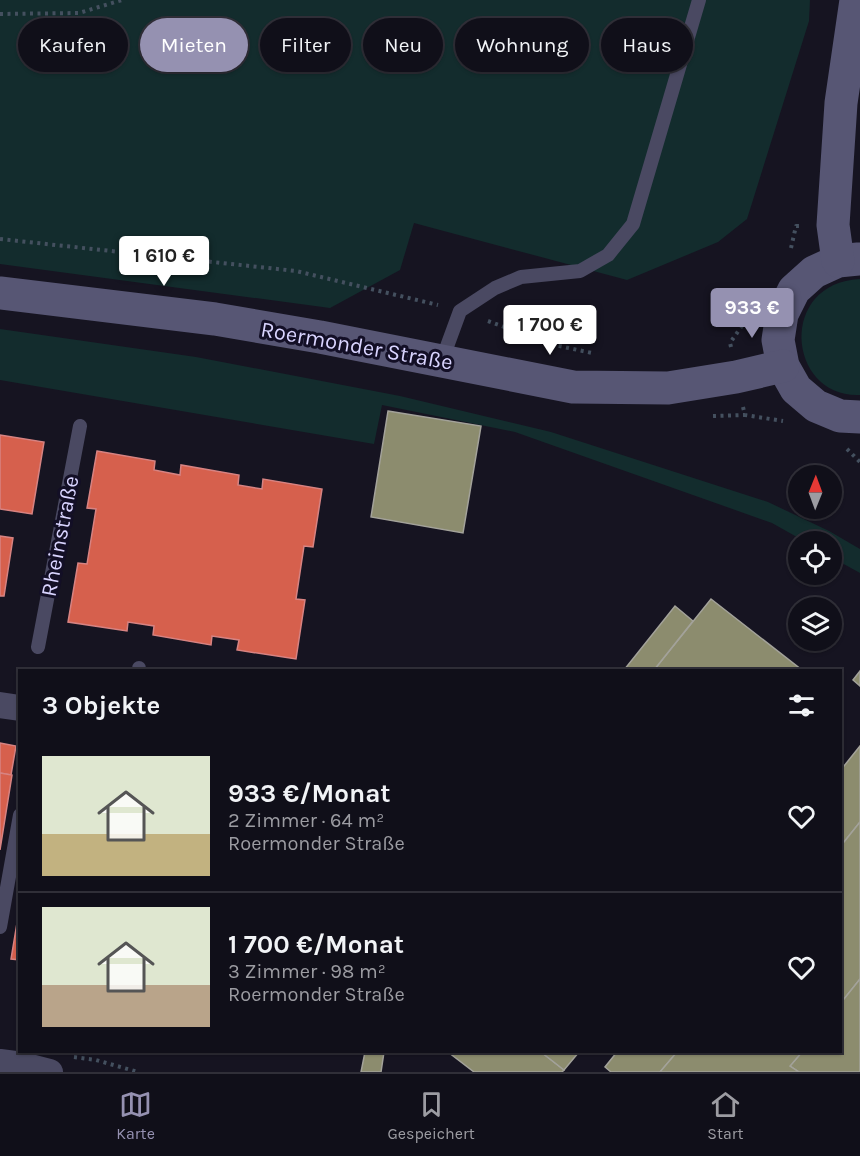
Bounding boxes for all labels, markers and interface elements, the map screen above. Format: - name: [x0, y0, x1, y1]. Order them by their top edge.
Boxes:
- chip: Kaufen: [18, 18, 128, 72]
- chip: Mieten: [140, 18, 248, 72]
- chip: Filter: [260, 18, 351, 72]
- chip: Neu: [363, 18, 443, 72]
- chip: Wohnung: [455, 18, 589, 72]
- chip: Haus: [601, 18, 693, 72]
- pin: 1 610 €: [109, 236, 219, 287]
- text: 1 610 €: [133, 244, 195, 267]
- pin: 933 €: [710, 288, 794, 339]
- text: 933 €: [725, 296, 779, 319]
- pin: 1 700 €: [495, 305, 605, 356]
- text: 1 700 €: [517, 313, 583, 336]
- street label: Roermonder Straße: [259, 316, 455, 376]
- north arrow: [788, 465, 842, 519]
- map controls: [788, 465, 842, 651]
- street label: Rheinstraße: [36, 474, 84, 599]
- button: locate: [788, 531, 842, 585]
- button: layers: [788, 597, 842, 651]
- icon: filters: [785, 689, 818, 722]
- text: 3 Objekte: [42, 690, 160, 721]
- text: 933 €/Monat: [228, 778, 391, 809]
- icon: home: [90, 780, 162, 852]
- icon: heart: [785, 800, 818, 833]
- text: 2 Zimmer · 64 m²: [228, 809, 384, 832]
- text: Roermonder Straße: [228, 832, 405, 855]
- text: 1 700 €/Monat: [228, 929, 404, 960]
- icon: home: [90, 931, 162, 1003]
- icon: heart: [785, 951, 818, 984]
- text: 3 Zimmer · 98 m²: [228, 960, 386, 983]
- text: Roermonder Straße: [228, 983, 405, 1006]
- tab: Karte: [116, 1088, 155, 1143]
- tab: Gespeichert: [388, 1088, 475, 1143]
- tab: Start: [707, 1088, 744, 1143]

